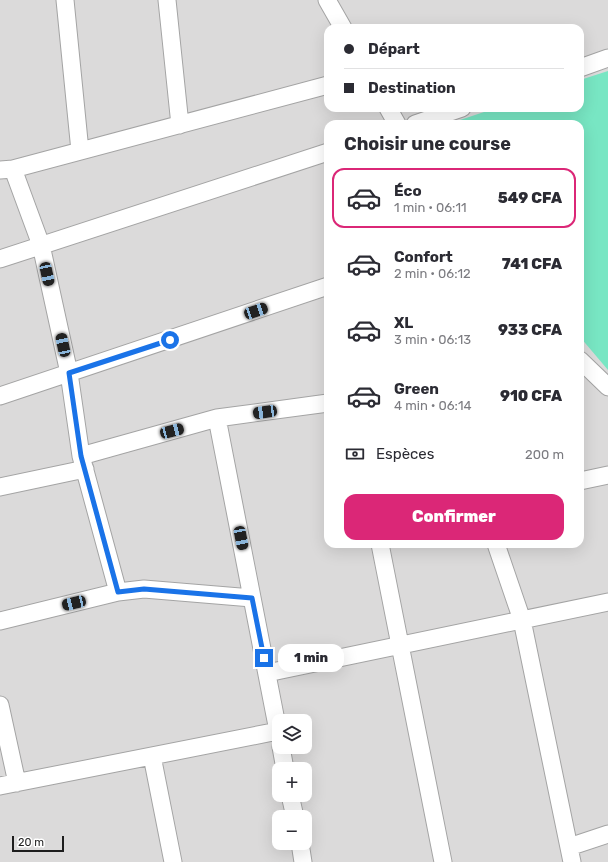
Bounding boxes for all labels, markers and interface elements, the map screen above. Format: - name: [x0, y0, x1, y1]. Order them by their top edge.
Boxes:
- text: Départ: [368, 40, 420, 58]
- text: Destination: [368, 79, 456, 97]
- text: Choisir une course: [344, 133, 511, 155]
- icon: car: [346, 180, 382, 216]
- text: Éco: [394, 182, 422, 200]
- text: 549 CFA: [498, 189, 562, 207]
- text: 1 min · 06:11: [394, 200, 467, 215]
- icon: car: [346, 246, 382, 282]
- text: Confort: [394, 248, 453, 266]
- text: 741 CFA: [502, 255, 562, 273]
- car: [39, 261, 55, 287]
- text: 2 min · 06:12: [394, 266, 471, 281]
- car: [243, 301, 269, 321]
- icon: car: [346, 312, 382, 348]
- text: XL: [394, 314, 413, 332]
- text: 933 CFA: [498, 321, 562, 339]
- route start: [161, 331, 179, 349]
- car: [55, 332, 71, 358]
- text: 3 min · 06:13: [394, 332, 471, 347]
- icon: car: [346, 378, 382, 414]
- text: Green: [394, 380, 439, 398]
- text: 910 CFA: [500, 387, 562, 405]
- text: 4 min · 06:14: [394, 398, 472, 413]
- car: [252, 404, 278, 420]
- car: [159, 422, 185, 440]
- icon: cash: [344, 443, 366, 465]
- text: Espèces: [376, 445, 434, 463]
- text: 200 m: [525, 447, 564, 462]
- button: Confirmer: [344, 494, 564, 540]
- car: [233, 525, 249, 551]
- car: [61, 594, 87, 612]
- callout: 1 min: [278, 644, 344, 672]
- route end: [255, 649, 273, 667]
- text: 1 min: [294, 650, 328, 665]
- map controls: [272, 714, 312, 850]
- button: layers: [272, 714, 312, 754]
- button: +: [272, 762, 312, 802]
- button: −: [272, 810, 312, 850]
- scale bar: [12, 834, 64, 853]
- text: 20 m: [18, 836, 44, 849]

